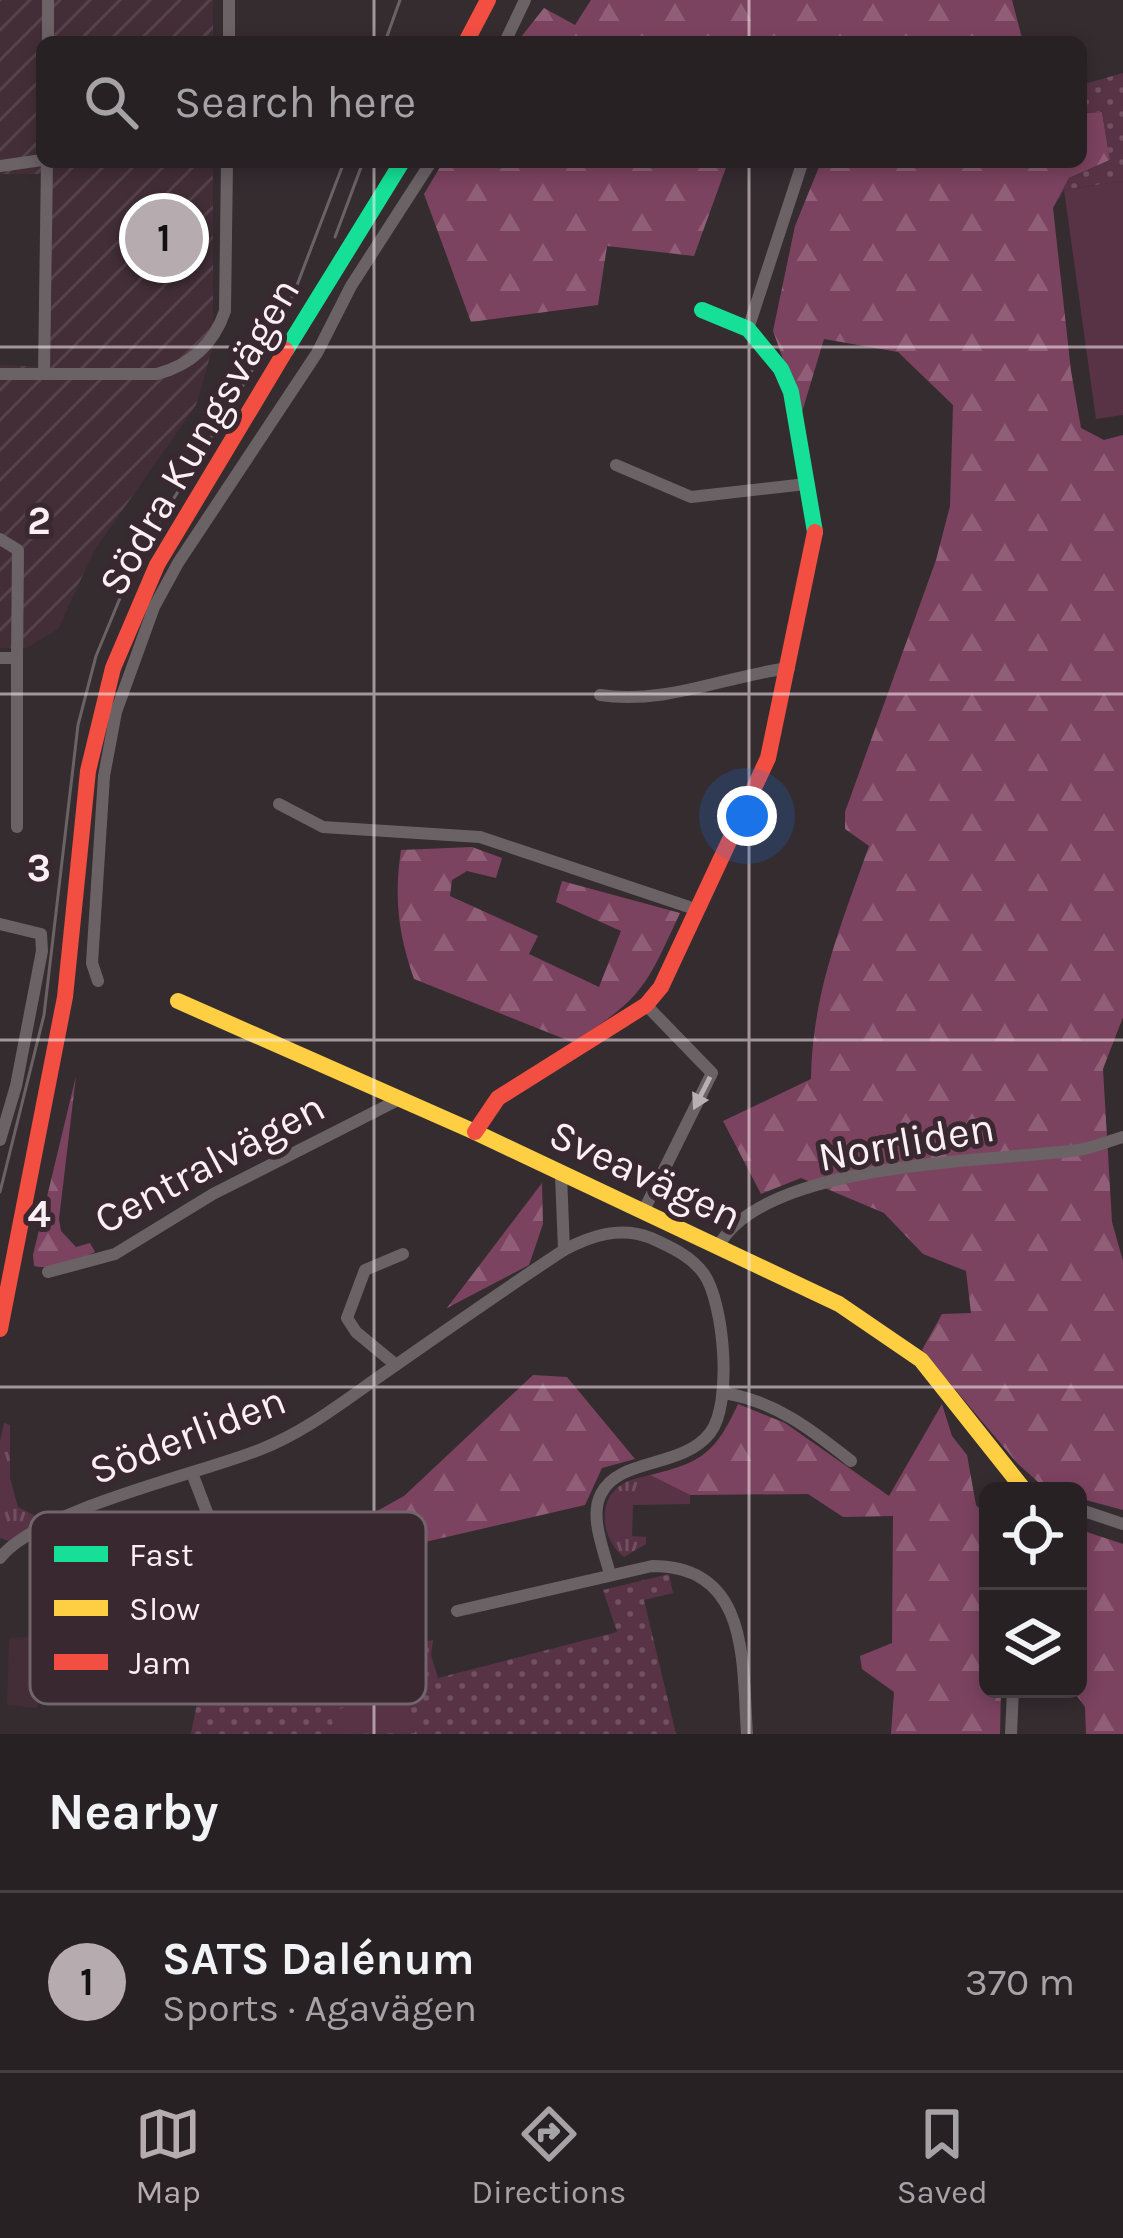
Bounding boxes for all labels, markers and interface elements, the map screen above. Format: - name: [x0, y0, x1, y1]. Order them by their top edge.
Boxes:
- search box: [36, 36, 1087, 168]
- icon: search: [78, 69, 144, 135]
- text: Search here: [174, 76, 416, 128]
- pin: 1: [125, 193, 203, 283]
- street label: Södra Kungsvägen: [88, 269, 310, 604]
- text: 2: [27, 498, 51, 544]
- your location: [717, 786, 777, 846]
- text: 3: [27, 845, 51, 891]
- one-way arrow: [692, 1076, 712, 1111]
- street label: Centralvägen: [86, 1081, 333, 1244]
- street label: Norrliden: [814, 1102, 998, 1182]
- street label: Sveavägen: [542, 1109, 750, 1241]
- text: 4: [27, 1191, 51, 1237]
- street label: Söderliden: [82, 1375, 293, 1495]
- map controls: [979, 1482, 1087, 1698]
- button: locate: [979, 1482, 1087, 1590]
- legend: [30, 1512, 426, 1704]
- text: Fast: [129, 1536, 193, 1574]
- text: Slow: [129, 1590, 200, 1628]
- button: layers: [979, 1590, 1087, 1698]
- text: Jam: [129, 1644, 191, 1682]
- text: Nearby: [48, 1782, 218, 1842]
- text: SATS Dalénum: [162, 1933, 475, 1985]
- text: 1: [80, 1959, 94, 2005]
- text: 370 m: [965, 1959, 1075, 2005]
- text: Sports · Agavägen: [162, 1985, 477, 2031]
- tab: Map: [135, 2101, 201, 2211]
- tab: Directions: [471, 2101, 626, 2211]
- tab: Saved: [897, 2101, 988, 2211]

